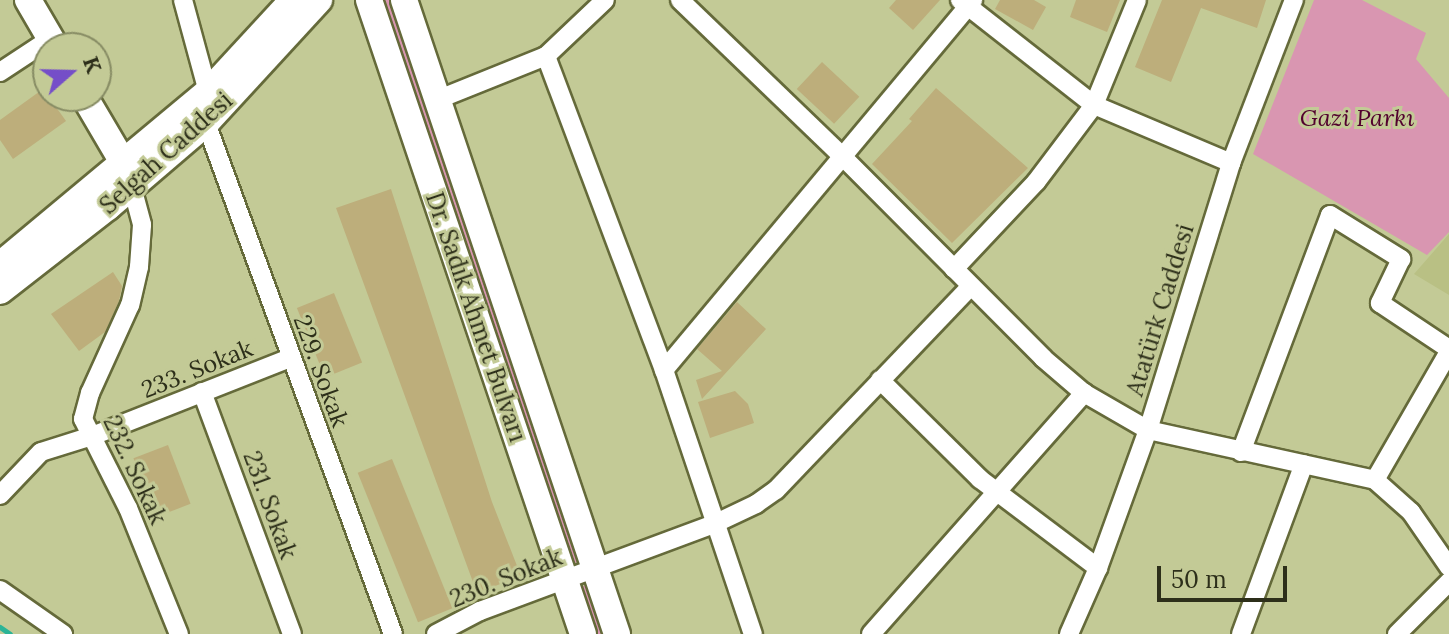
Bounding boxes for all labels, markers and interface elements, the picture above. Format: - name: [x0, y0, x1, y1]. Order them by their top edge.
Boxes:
- north arrow: [32, 32, 112, 112]
- text: K: [77, 52, 109, 77]
- street label: Selgah Caddesi: [94, 86, 238, 220]
- park label: Gazi Parkı: [1300, 104, 1414, 132]
- street label: Dr. Sadık Ahmet Bulvarı: [420, 188, 532, 446]
- street label: Atatürk Caddesi: [1120, 221, 1200, 399]
- street label: 229. Sokak: [287, 311, 355, 431]
- street label: 233. Sokak: [137, 334, 257, 404]
- street label: 232. Sokak: [97, 411, 173, 529]
- street label: 231. Sokak: [237, 447, 303, 563]
- street label: 230. Sokak: [446, 542, 566, 614]
- scale bar: [1161, 550, 1291, 600]
- text: 50 m: [1171, 564, 1227, 595]

